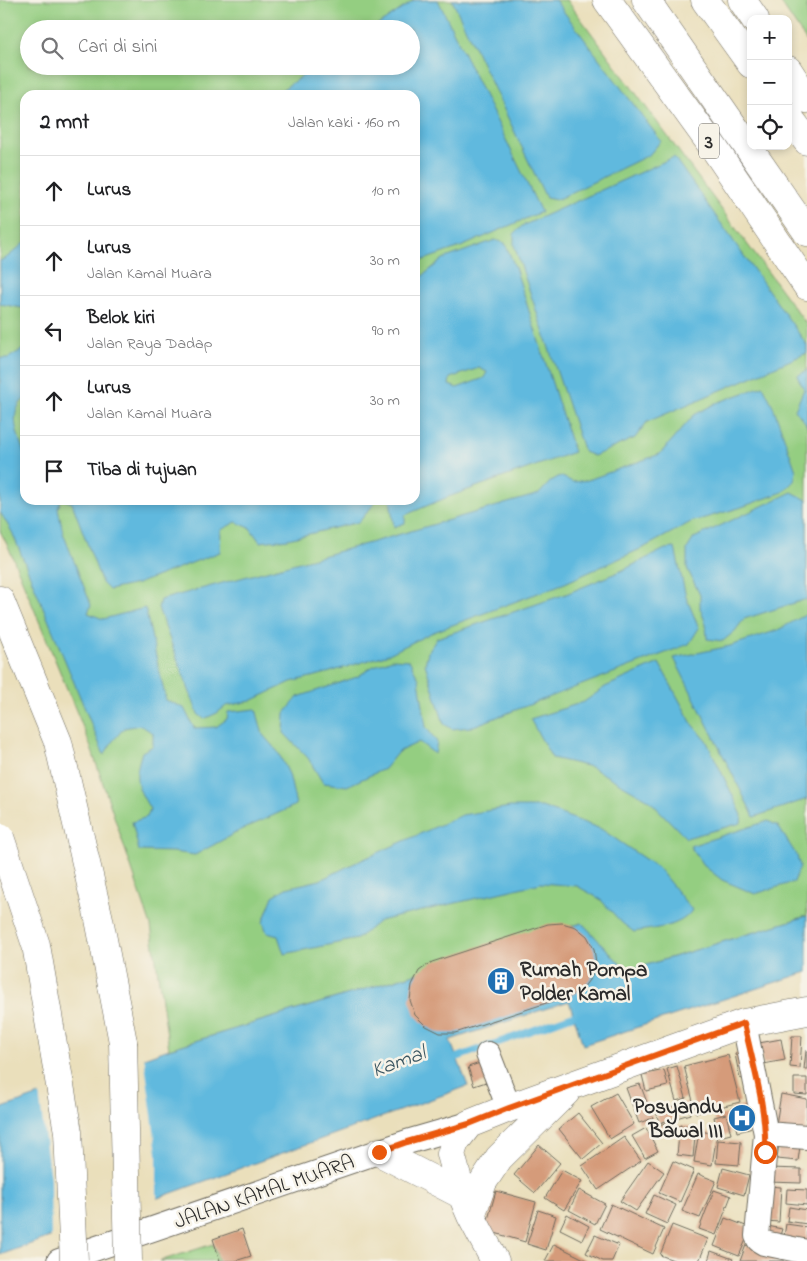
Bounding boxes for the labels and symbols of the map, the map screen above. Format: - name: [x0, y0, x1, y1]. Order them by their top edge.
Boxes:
- road number: 3: [699, 124, 719, 158]
- place label: Rumah Pompa Polder Kamal: [520, 956, 647, 1010]
- building icon: Rumah Pompa Polder Kamal: [486, 966, 516, 996]
- water label: Kamal: [368, 1038, 433, 1087]
- place label: Posyandu Bawal III: [633, 1093, 723, 1147]
- hospital icon: Posyandu Bawal III: [727, 1103, 757, 1133]
- route end: [368, 1141, 391, 1164]
- route start: [754, 1141, 777, 1164]
- street label: JALAN KAMAL MUARA: [171, 1148, 359, 1238]

